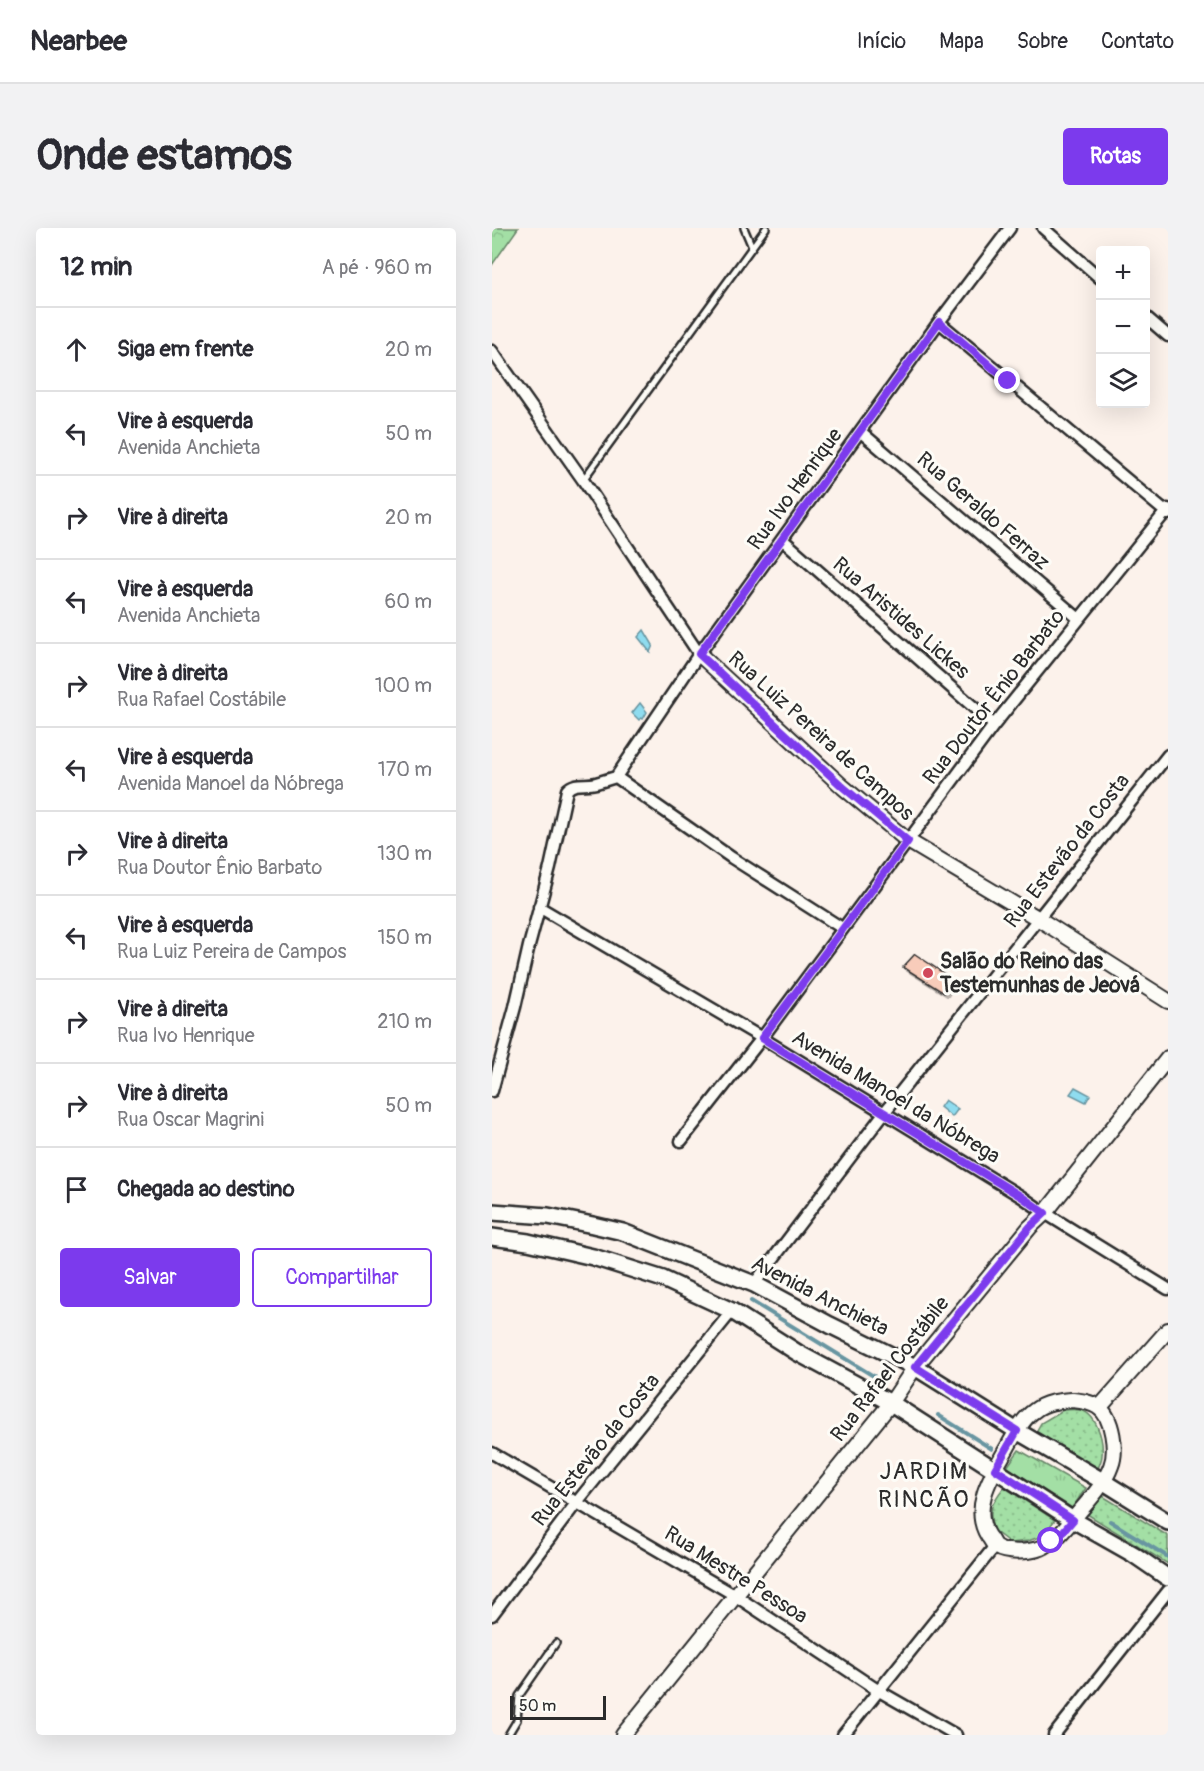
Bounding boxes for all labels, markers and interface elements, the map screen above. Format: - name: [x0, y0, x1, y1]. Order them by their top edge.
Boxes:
- text: Nearbee: [30, 24, 127, 59]
- text: Início: [857, 28, 906, 55]
- text: Mapa: [939, 28, 984, 55]
- text: Sobre: [1017, 28, 1068, 55]
- text: Contato: [1101, 28, 1174, 55]
- button: Rotas: [1063, 128, 1168, 185]
- text: Onde estamos: [36, 130, 292, 182]
- map controls: [1096, 246, 1150, 408]
- button: +: [1096, 246, 1150, 300]
- text: 12 min: [60, 251, 133, 283]
- text: A pé · 960 m: [322, 255, 432, 280]
- button: −: [1096, 300, 1150, 354]
- icon: ahead: [60, 333, 93, 366]
- text: Siga em frente: [117, 335, 253, 363]
- text: 20 m: [385, 337, 432, 362]
- button: layers: [1096, 354, 1150, 408]
- route end: [994, 367, 1020, 393]
- text: Vire à esquerda: [117, 407, 253, 435]
- icon: left: [60, 417, 93, 450]
- text: 50 m: [385, 421, 432, 446]
- street label: Rua Ivo Henrique: [742, 422, 849, 555]
- text: Avenida Anchieta: [117, 435, 260, 460]
- street label: Rua Geraldo Ferraz: [911, 446, 1055, 576]
- icon: right: [60, 501, 93, 534]
- text: Vire à direita: [117, 503, 228, 531]
- text: 20 m: [385, 505, 432, 530]
- street label: Rua Aristides Lickes: [827, 551, 976, 685]
- text: Vire à esquerda: [117, 575, 253, 603]
- icon: left: [60, 585, 93, 618]
- text: 60 m: [385, 589, 432, 614]
- text: Avenida Anchieta: [117, 603, 260, 628]
- street label: Rua Doutor Ênio Barbato: [916, 603, 1071, 790]
- street label: Rua Luiz Pereira de Campos: [722, 645, 920, 827]
- text: Vire à direita: [117, 659, 228, 687]
- icon: right: [60, 669, 93, 702]
- text: 100 m: [375, 673, 432, 698]
- text: Rua Rafael Costábile: [117, 687, 286, 712]
- text: Vire à esquerda: [117, 743, 253, 771]
- icon: left: [60, 753, 93, 786]
- text: 170 m: [378, 757, 432, 782]
- street label: Rua Estevão da Costa: [998, 768, 1136, 934]
- text: Avenida Manoel da Nóbrega: [117, 771, 344, 796]
- text: Vire à direita: [117, 827, 228, 855]
- icon: right: [60, 837, 93, 870]
- text: 130 m: [377, 841, 432, 866]
- text: Rua Doutor Ênio Barbato: [117, 855, 322, 880]
- text: Vire à esquerda: [117, 911, 253, 939]
- icon: left: [60, 921, 93, 954]
- text: 150 m: [378, 925, 432, 950]
- text: Rua Luiz Pereira de Campos: [117, 939, 347, 964]
- place label: Salão do Reino das Testemunhas de Jeová: [939, 948, 1140, 999]
- marker: Salão do Reino das Testemunhas de Jeová: [921, 966, 935, 980]
- text: Vire à direita: [117, 995, 228, 1023]
- icon: right: [60, 1005, 93, 1038]
- text: 210 m: [377, 1009, 432, 1034]
- text: Rua Ivo Henrique: [117, 1023, 255, 1048]
- street label: Avenida Manoel da Nóbrega: [787, 1024, 1005, 1170]
- text: Vire à direita: [117, 1079, 228, 1107]
- icon: right: [60, 1089, 93, 1122]
- text: 50 m: [385, 1093, 432, 1118]
- text: Rua Oscar Magrini: [117, 1107, 264, 1132]
- icon: arrive: [60, 1173, 93, 1206]
- text: Chegada ao destino: [117, 1175, 295, 1203]
- button: Salvar: [60, 1248, 240, 1307]
- button: Compartilhar: [252, 1248, 432, 1307]
- street label: Avenida Anchieta: [747, 1250, 893, 1342]
- street label: Rua Rafael Costábile: [825, 1290, 956, 1447]
- street label: Rua Estevão da Costa: [526, 1368, 666, 1532]
- district label: JARDIM RINCÃO: [878, 1457, 970, 1514]
- street label: Rua Mestre Pessoa: [659, 1520, 813, 1630]
- route start: [1037, 1527, 1063, 1553]
- scale bar: [510, 1693, 606, 1720]
- text: 50 m: [519, 1696, 556, 1716]

